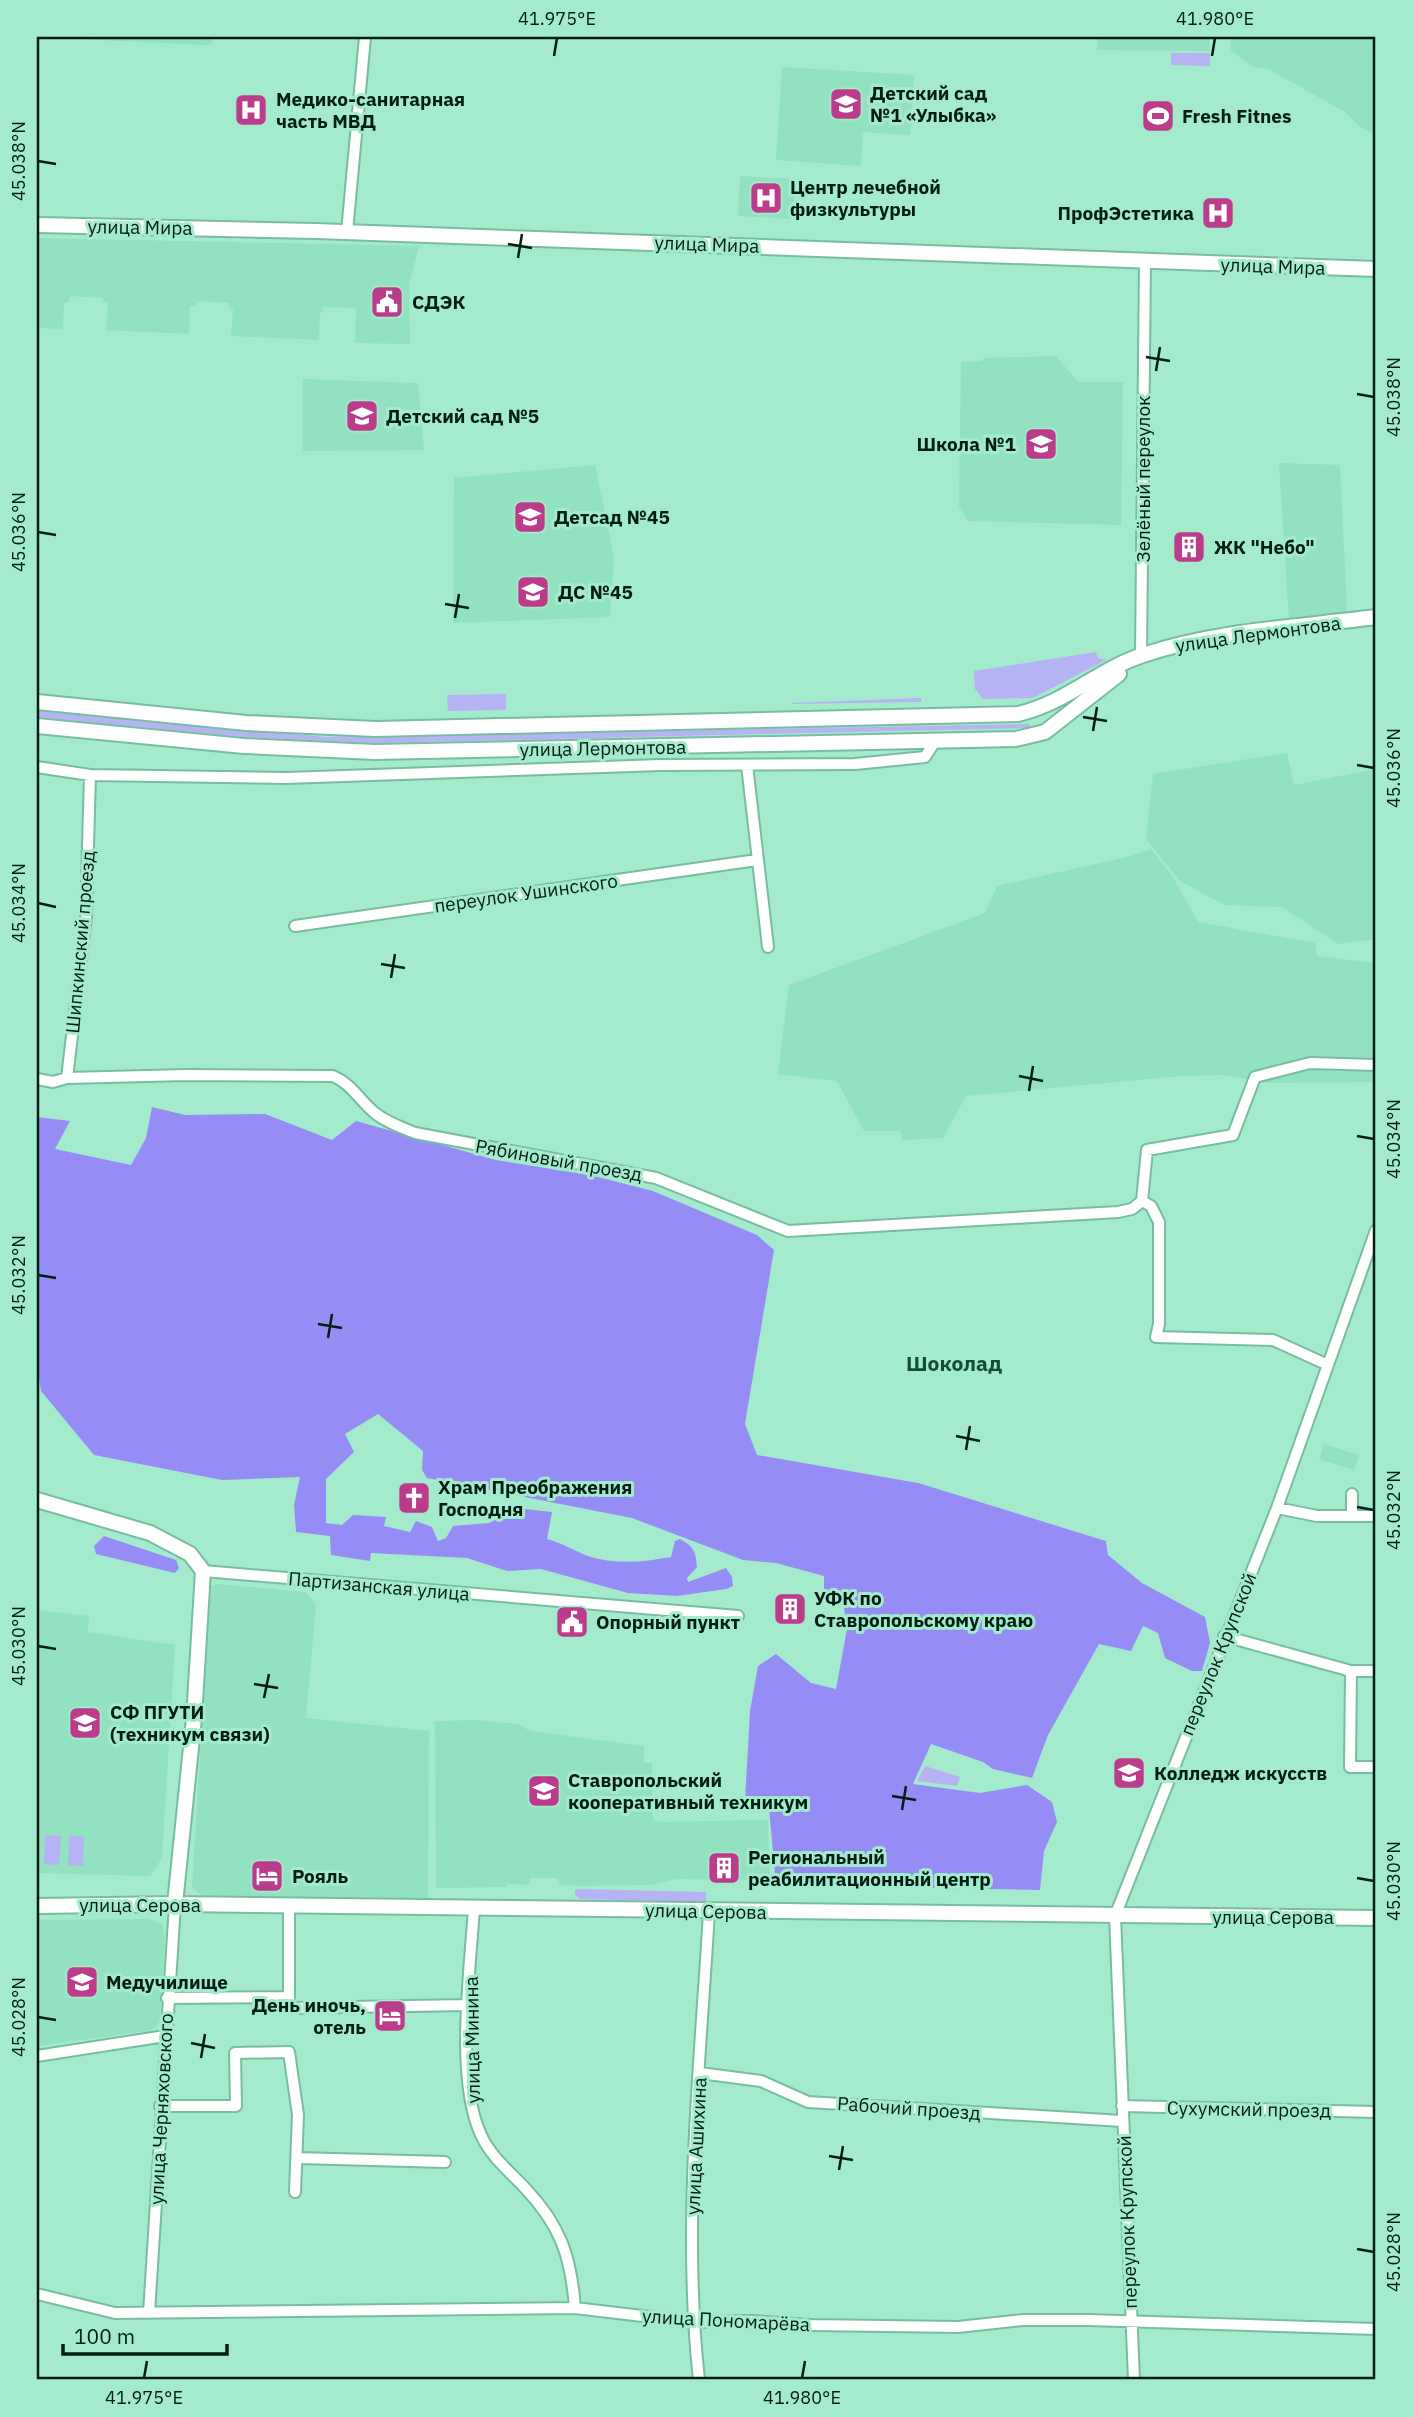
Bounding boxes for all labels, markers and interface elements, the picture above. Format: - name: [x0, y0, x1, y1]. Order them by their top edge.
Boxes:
- text: 41.975°E: [518, 7, 596, 30]
- text: 41.980°E: [1176, 7, 1254, 30]
- place label: Детский сад №1 «Улыбка»: [870, 81, 996, 127]
- school or university icon: Детский сад №1 «Улыбка»: [827, 85, 865, 123]
- place label: Медико-санитарная часть МВД: [276, 87, 465, 133]
- hospital icon: Медико-санитарная часть МВД: [232, 91, 270, 129]
- sports icon: Fresh Fitnes: [1139, 97, 1177, 135]
- place label: Fresh Fitnes: [1182, 104, 1292, 128]
- text: 45.038°N: [7, 121, 30, 201]
- place label: Центр лечебной физкультуры: [790, 175, 941, 221]
- hospital icon: Центр лечебной физкультуры: [747, 179, 785, 217]
- hospital icon: ПрофЭстетика: [1199, 194, 1237, 232]
- place label: ПрофЭстетика: [1058, 201, 1194, 225]
- street label: улица Мира: [87, 214, 193, 240]
- street label: улица Мира: [654, 230, 760, 258]
- street label: улица Мира: [1220, 252, 1326, 280]
- public building icon: СДЭК: [368, 283, 406, 321]
- place label: СДЭК: [412, 290, 466, 314]
- text: 45.038°N: [1382, 357, 1405, 437]
- street label: Зелёный переулок: [1131, 395, 1155, 563]
- school or university icon: Детский сад №5: [343, 397, 381, 435]
- place label: Детский сад №5: [386, 404, 539, 428]
- school or university icon: Школа №1: [1022, 425, 1060, 463]
- place label: Школа №1: [916, 432, 1017, 456]
- text: 45.036°N: [7, 492, 30, 572]
- school or university icon: Детсад №45: [511, 498, 549, 536]
- place label: Детсад №45: [554, 505, 670, 529]
- building icon: ЖК "Небо": [1170, 528, 1208, 566]
- place label: ЖК "Небо": [1214, 535, 1315, 559]
- school or university icon: ДС №45: [514, 573, 552, 611]
- place label: ДС №45: [558, 580, 633, 604]
- street label: улица Лермонтова: [1174, 611, 1342, 657]
- text: 45.036°N: [1382, 728, 1405, 808]
- street label: улица Лермонтова: [519, 735, 687, 761]
- street label: Шипкинский проезд: [60, 849, 100, 1035]
- text: 45.034°N: [7, 863, 30, 943]
- street label: переулок Ушинского: [433, 868, 619, 918]
- text: 45.034°N: [1382, 1099, 1405, 1179]
- street label: Рябиновый проезд: [474, 1134, 644, 1186]
- text: 45.032°N: [7, 1235, 30, 1315]
- district label: Шоколад: [906, 1349, 1002, 1377]
- text: 45.032°N: [1382, 1470, 1405, 1550]
- place label: Храм Преображения Господня: [438, 1475, 632, 1521]
- church icon: Храм Преображения Господня: [395, 1479, 433, 1517]
- street label: Партизанская улица: [287, 1566, 471, 1606]
- street label: переулок Крупской: [1174, 1569, 1262, 1739]
- place label: УФК по Ставропольскому краю: [814, 1586, 1033, 1632]
- building icon: УФК по Ставропольскому краю: [771, 1590, 809, 1628]
- public building icon: Опорный пункт: [553, 1603, 591, 1641]
- text: 45.030°N: [7, 1606, 30, 1686]
- place label: Опорный пункт: [596, 1610, 740, 1634]
- place label: СФ ПГУТИ (техникум связи): [110, 1700, 270, 1746]
- school or university icon: СФ ПГУТИ (техникум связи): [66, 1704, 104, 1742]
- school or university icon: Колледж искусств: [1110, 1754, 1148, 1792]
- place label: Колледж искусств: [1154, 1761, 1327, 1785]
- place label: Ставропольский кооперативный техникум: [568, 1768, 808, 1814]
- school or university icon: Ставропольский кооперативный техникум: [525, 1772, 563, 1810]
- text: 45.030°N: [1382, 1841, 1405, 1921]
- place label: Региональный реабилитационный центр: [748, 1845, 991, 1891]
- building icon: Региональный реабилитационный центр: [705, 1849, 743, 1887]
- hotel icon: Рояль: [248, 1857, 286, 1895]
- place label: Рояль: [292, 1864, 349, 1888]
- street label: улица Серова: [79, 1893, 201, 1917]
- street label: улица Серова: [645, 1898, 767, 1924]
- street label: улица Серова: [1212, 1905, 1334, 1929]
- school or university icon: Медучилище: [63, 1963, 101, 2001]
- place label: Медучилище: [106, 1970, 228, 1994]
- street label: улица Минина: [459, 1976, 485, 2104]
- text: 45.028°N: [7, 1977, 30, 2057]
- place label: День иночь, отель: [252, 1993, 366, 2039]
- hotel icon: День иночь, отель: [371, 1997, 409, 2035]
- street label: улица Черняховского: [144, 2013, 178, 2205]
- street label: улица Ашихина: [680, 2077, 712, 2215]
- street label: Рабочий проезд: [836, 2091, 982, 2125]
- street label: Сухумский проезд: [1167, 2096, 1331, 2122]
- street label: переулок Крупской: [1112, 2135, 1142, 2309]
- text: 45.028°N: [1382, 2212, 1405, 2292]
- street label: улица Пономарёва: [641, 2304, 811, 2336]
- scale bar: [63, 2312, 228, 2356]
- text: 100 m: [74, 2322, 135, 2350]
- text: 41.975°E: [105, 2386, 183, 2409]
- text: 41.980°E: [763, 2386, 841, 2409]

